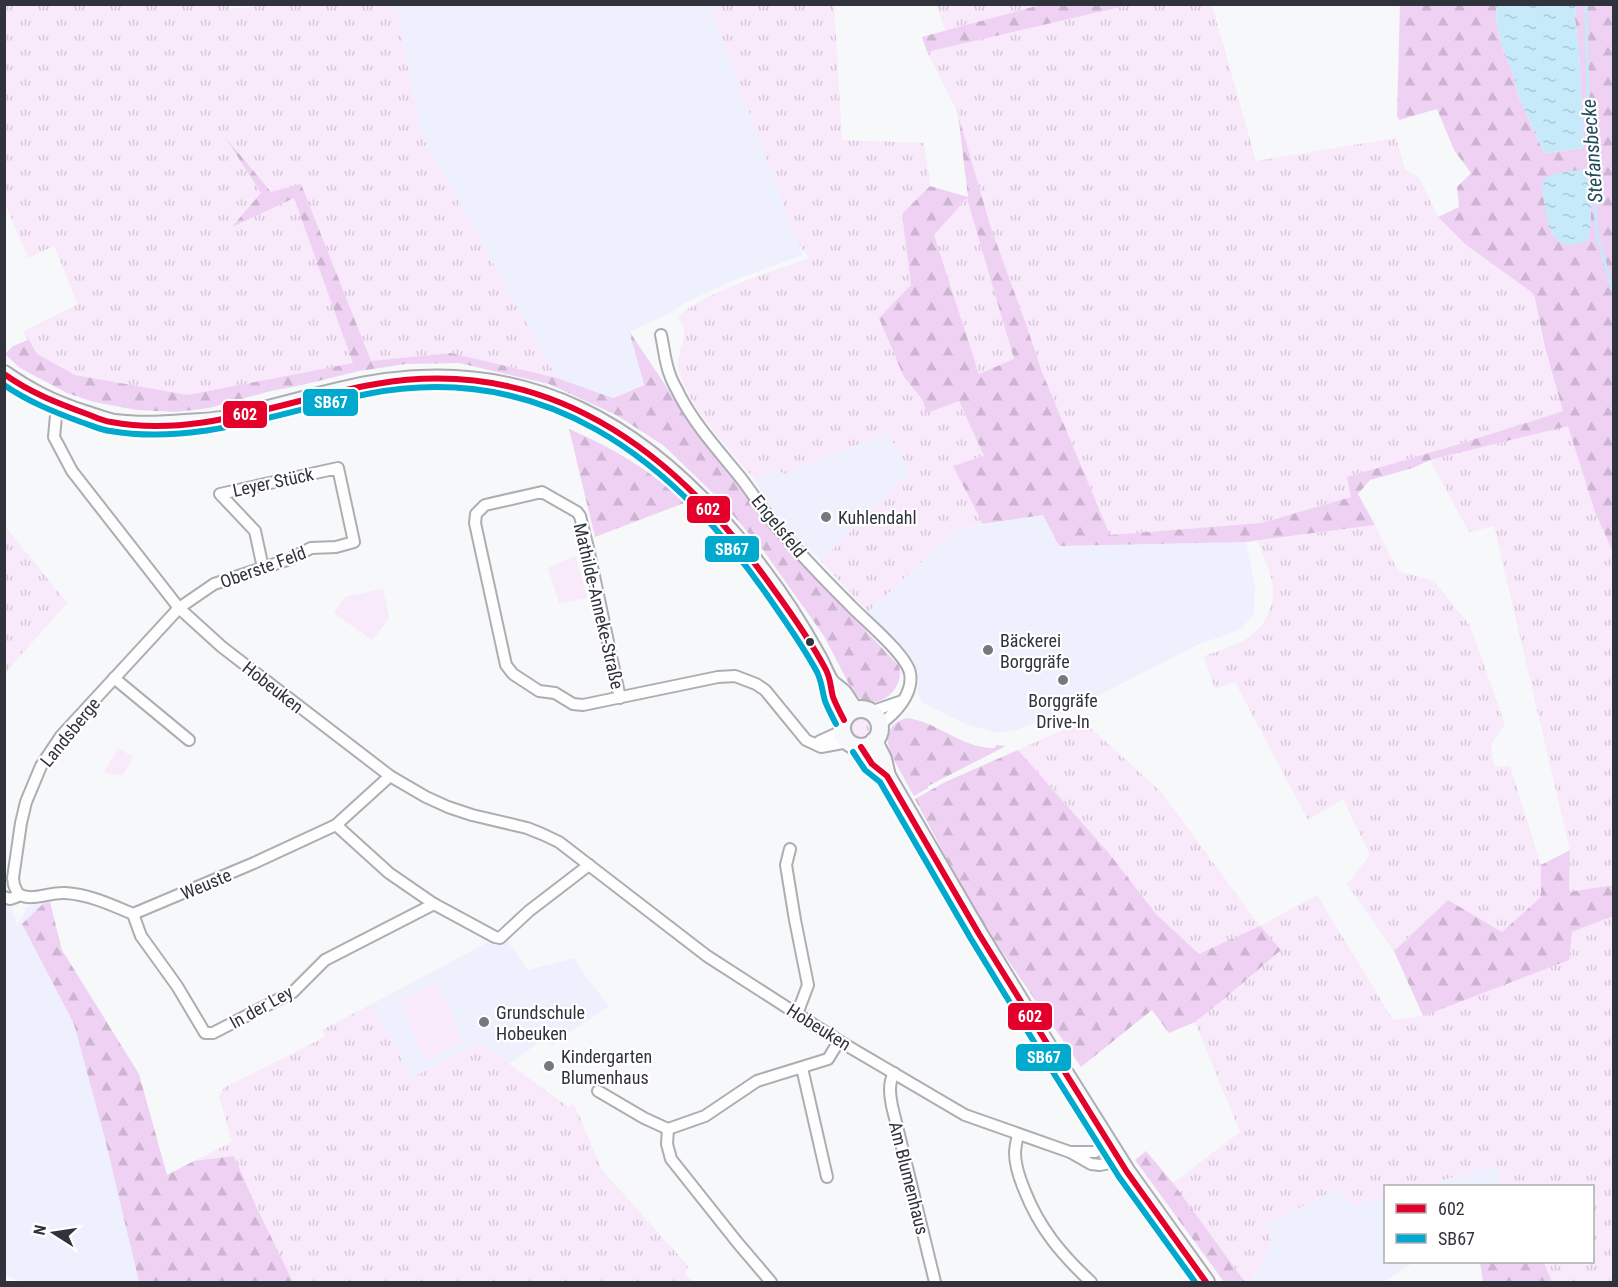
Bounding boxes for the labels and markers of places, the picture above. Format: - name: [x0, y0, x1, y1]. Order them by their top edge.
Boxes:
- place label: Kuhlendahl: [838, 507, 917, 528]
- marker: Kuhlendahl: [819, 510, 833, 524]
- place label: Bäckerei Borggräfe: [1000, 630, 1070, 672]
- unlabelled marker: [804, 636, 816, 648]
- marker: Bäckerei Borggräfe: [981, 643, 995, 657]
- marker: Borggräfe Drive-In: [1056, 673, 1070, 687]
- place label: Borggräfe Drive-In: [1028, 690, 1098, 732]
- place label: Grundschule Hobeuken: [496, 1002, 585, 1044]
- marker: Grundschule Hobeuken: [477, 1015, 491, 1029]
- place label: Kindergarten Blumenhaus: [561, 1046, 652, 1088]
- marker: Kindergarten Blumenhaus: [542, 1059, 556, 1073]

